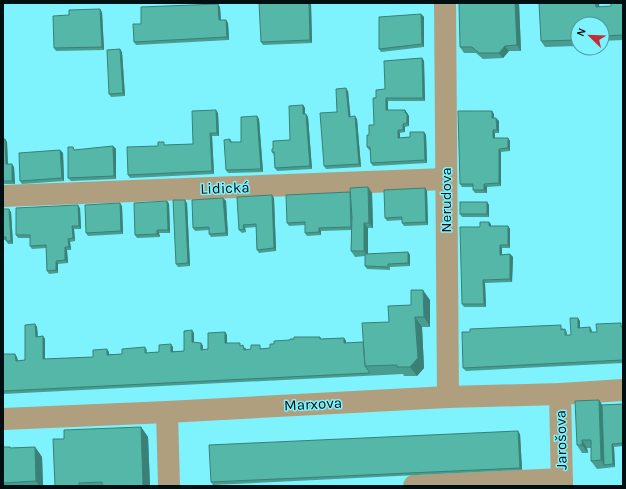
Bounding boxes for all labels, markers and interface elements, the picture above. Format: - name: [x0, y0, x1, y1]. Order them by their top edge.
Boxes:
- north arrow: [570, 16, 610, 56]
- text: N: [574, 26, 589, 38]
- street label: Nerudova: [437, 167, 455, 233]
- street label: Lidická: [200, 178, 250, 198]
- street label: Marxova: [284, 393, 342, 415]
- street label: Jarošova: [551, 410, 571, 470]

